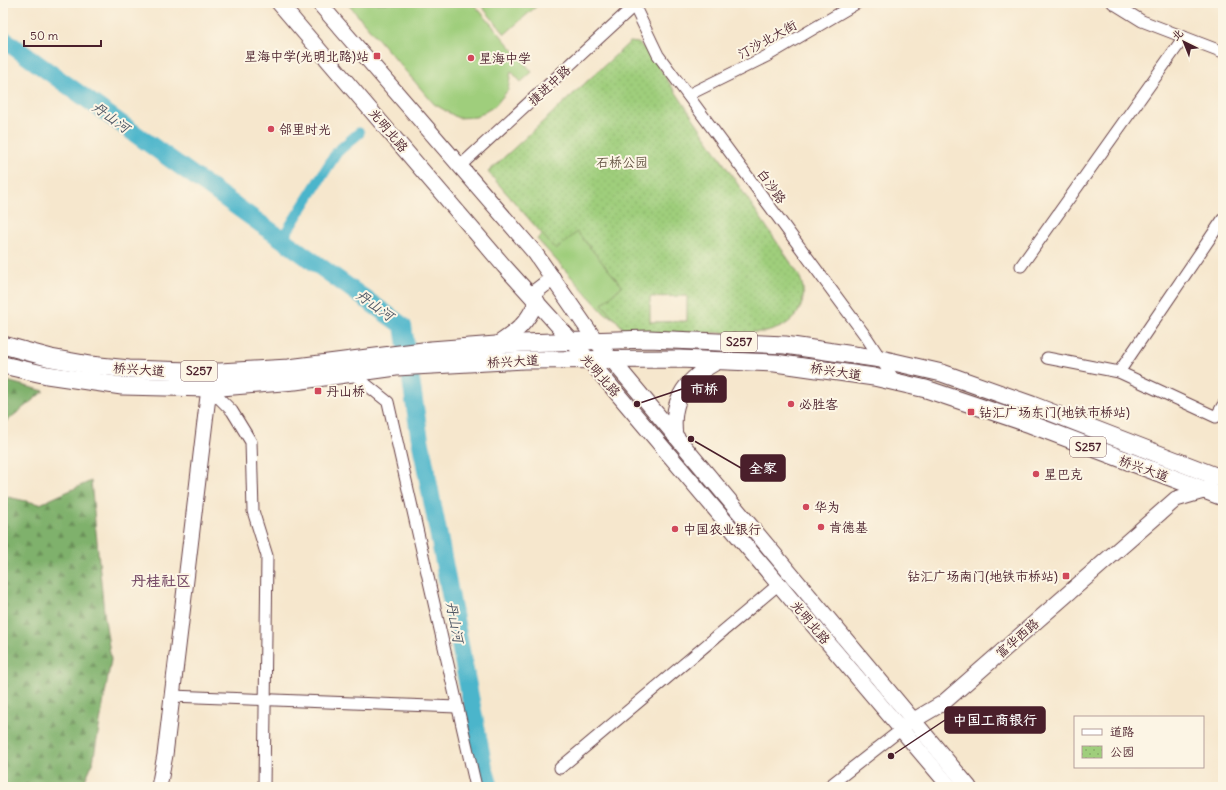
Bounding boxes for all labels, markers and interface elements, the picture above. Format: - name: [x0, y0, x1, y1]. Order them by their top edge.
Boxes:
- street label: 汀沙北大街: [735, 16, 800, 63]
- scale bar: [24, 22, 101, 48]
- north arrow: [1164, 22, 1204, 62]
- text: 北: [1168, 26, 1186, 44]
- text: 50 m: [30, 28, 59, 43]
- place label: 星海中学(光明北路)站: [244, 48, 369, 65]
- place label: 星海中学: [479, 50, 531, 67]
- marker: 星海中学(光明北路)站: [372, 51, 382, 61]
- marker: 星海中学: [466, 53, 476, 63]
- street label: 捷进中路: [525, 61, 574, 109]
- water label: 丹山河: [89, 97, 135, 138]
- street label: 光明北路: [365, 105, 412, 156]
- place label: 邻里时光: [279, 121, 331, 138]
- marker: 邻里时光: [266, 124, 276, 134]
- park label: 石桥公园: [596, 154, 648, 171]
- street label: 白沙路: [753, 166, 790, 207]
- water label: 丹山河: [353, 285, 399, 326]
- road number: S257: [721, 332, 757, 352]
- street label: 光明北路: [577, 350, 624, 401]
- street label: 桥兴大道: [487, 352, 539, 371]
- street label: 桥兴大道: [112, 359, 166, 380]
- street label: 桥兴大道: [809, 359, 863, 384]
- road number: S257: [181, 361, 217, 381]
- callout: 市桥: [682, 376, 726, 402]
- text: 市桥: [690, 380, 718, 398]
- place label: 丹山桥: [326, 383, 365, 400]
- marker: 丹山桥: [313, 386, 323, 396]
- place label: 必胜客: [799, 396, 838, 413]
- marker: 必胜客: [786, 399, 796, 409]
- place label: 钻汇广场东门(地铁市桥站): [979, 404, 1130, 421]
- marker: 钻汇广场东门(地铁市桥站): [966, 407, 976, 417]
- road number: S257: [1070, 437, 1106, 457]
- street label: 桥兴大道: [1116, 452, 1171, 485]
- callout: 全家: [741, 455, 785, 481]
- text: 全家: [749, 459, 777, 477]
- place label: 星巴克: [1044, 466, 1083, 483]
- marker: 星巴克: [1031, 469, 1041, 479]
- place label: 华为: [814, 499, 840, 516]
- marker: 华为: [801, 502, 811, 512]
- place label: 肯德基: [829, 519, 868, 536]
- place label: 中国农业银行: [683, 521, 761, 538]
- marker: 肯德基: [816, 522, 826, 532]
- marker: 中国农业银行: [670, 524, 680, 534]
- place label: 钻汇广场南门(地铁市桥站): [907, 568, 1058, 585]
- district label: 丹桂社区: [131, 571, 191, 590]
- marker: 钻汇广场南门(地铁市桥站): [1061, 571, 1071, 581]
- street label: 光明北路: [787, 597, 834, 648]
- water label: 丹山河: [442, 600, 468, 646]
- street label: 富华西路: [992, 615, 1043, 662]
- callout: 中国工商银行: [945, 707, 1045, 733]
- text: 中国工商银行: [953, 711, 1037, 729]
- legend: [1074, 716, 1204, 768]
- text: 道路: [1110, 724, 1134, 739]
- text: 公园: [1110, 744, 1134, 759]

